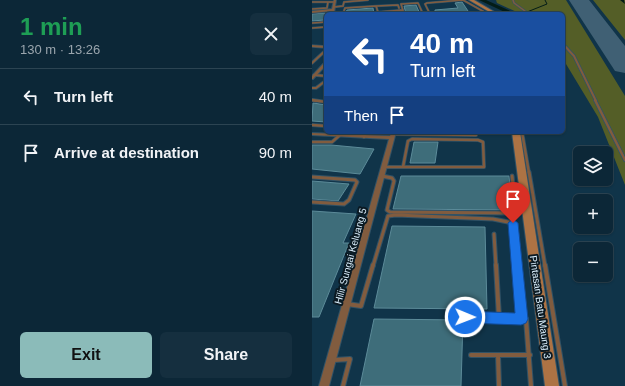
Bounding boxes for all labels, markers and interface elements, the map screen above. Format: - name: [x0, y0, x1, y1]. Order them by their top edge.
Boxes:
- text: 1 min: [20, 13, 83, 40]
- button: close: [250, 13, 292, 55]
- icon: left: [344, 28, 396, 80]
- text: 40 m: [410, 28, 474, 59]
- text: 130 m · 13:26: [20, 42, 100, 57]
- text: Turn left: [410, 61, 475, 81]
- icon: left: [20, 86, 42, 108]
- text: Turn left: [54, 88, 113, 105]
- text: 40 m: [259, 88, 292, 105]
- icon: arrive: [386, 104, 408, 126]
- text: Then: [344, 107, 378, 124]
- icon: arrive: [20, 142, 42, 164]
- text: Arrive at destination: [54, 144, 199, 161]
- text: 90 m: [259, 144, 292, 161]
- map controls: [573, 146, 613, 282]
- button: layers: [573, 146, 613, 186]
- pin: [496, 182, 530, 223]
- icon: arrive: [502, 188, 524, 210]
- button: +: [573, 194, 613, 234]
- street label: Hilir Sungai Keluang 5: [332, 206, 369, 305]
- button: −: [573, 242, 613, 282]
- street label: Pintasan Batu Maung 3: [528, 255, 553, 360]
- position arrow: [444, 296, 486, 338]
- button: Exit: [20, 332, 152, 378]
- button: Share: [160, 332, 292, 378]

